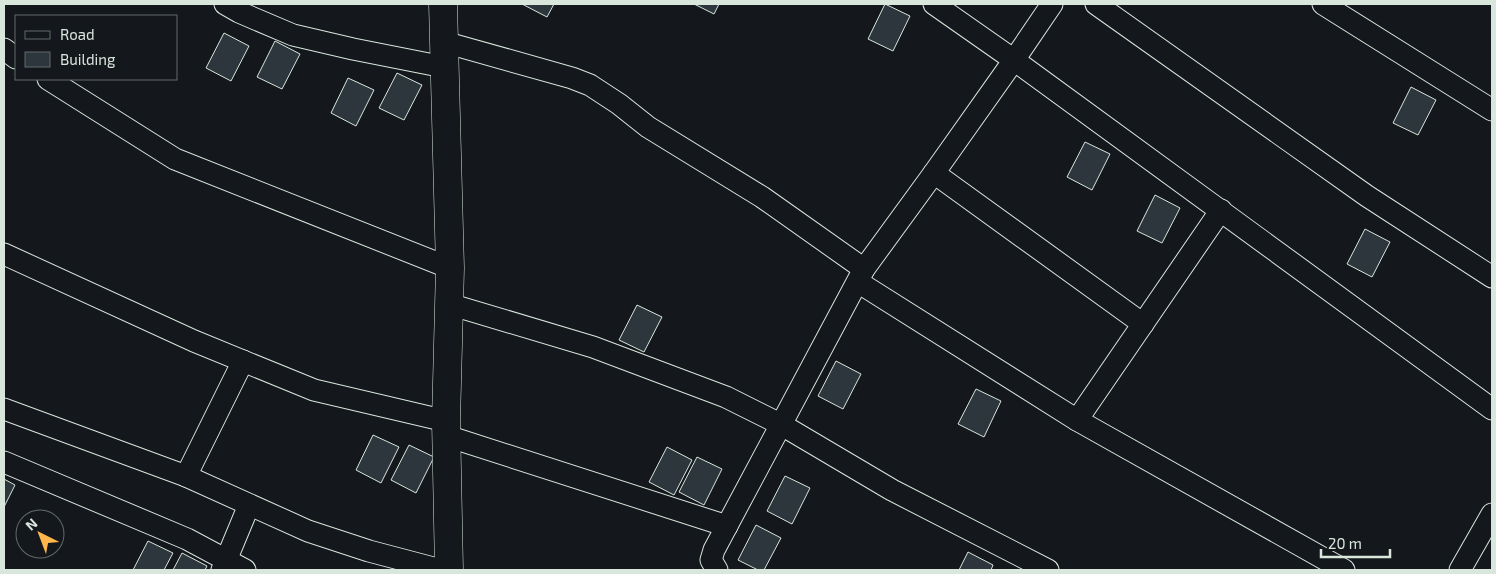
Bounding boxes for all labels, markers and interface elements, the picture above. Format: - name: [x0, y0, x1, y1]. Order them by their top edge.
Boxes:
- legend: [15, 15, 178, 80]
- text: Road: [60, 25, 95, 43]
- text: Building: [60, 50, 116, 68]
- north arrow: [15, 509, 65, 559]
- text: N: [22, 514, 40, 534]
- scale bar: [1321, 526, 1390, 558]
- text: 20 m: [1328, 534, 1362, 552]

